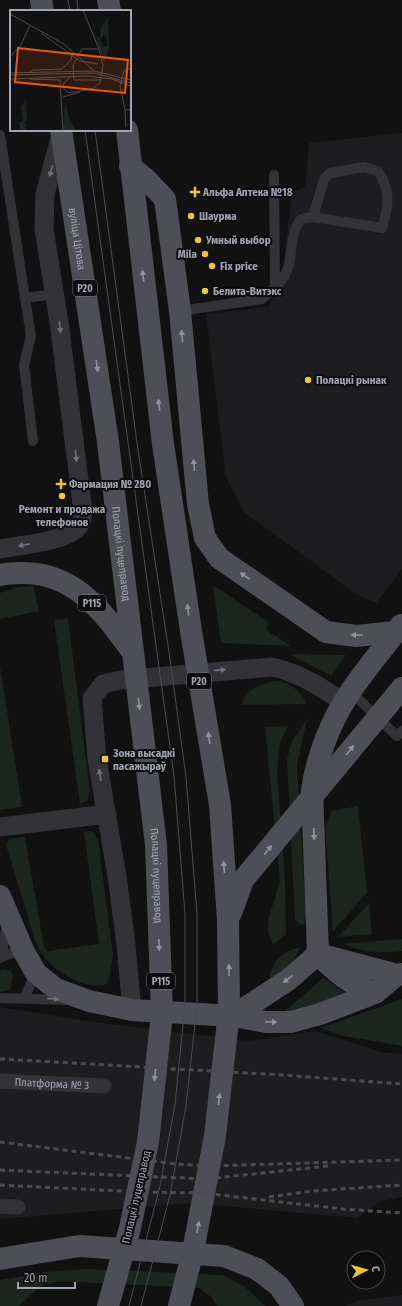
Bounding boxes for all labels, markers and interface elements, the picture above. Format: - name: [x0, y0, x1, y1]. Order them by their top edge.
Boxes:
- inset map: [10, 10, 131, 131]
- one-way arrow: [48, 165, 54, 177]
- place label: Альфа Аптека №18: [202, 186, 293, 199]
- marker: Альфа Аптека №18: [190, 187, 200, 197]
- street label: вуліца Цітова: [66, 207, 88, 271]
- place label: Шаурма: [199, 210, 237, 223]
- marker: Шаурма: [186, 211, 196, 221]
- place label: Умный выбор: [205, 234, 271, 247]
- marker: Умный выбор: [193, 235, 203, 245]
- place label: Mila: [178, 248, 198, 261]
- marker: Mila: [200, 249, 210, 259]
- place label: Fix price: [220, 260, 258, 273]
- marker: Fix price: [207, 261, 217, 271]
- one-way arrow: [140, 270, 147, 282]
- road number: Р20: [73, 280, 97, 296]
- place label: Белита-Витэкс: [213, 285, 282, 298]
- marker: Белита-Витэкс: [200, 286, 210, 296]
- one-way arrow: [57, 321, 63, 333]
- one-way arrow: [179, 330, 185, 342]
- one-way arrow: [94, 360, 100, 372]
- place label: Полацкі рынак: [316, 374, 387, 387]
- marker: Полацкі рынак: [303, 375, 313, 385]
- one-way arrow: [156, 399, 162, 411]
- one-way arrow: [73, 450, 79, 462]
- one-way arrow: [191, 459, 197, 471]
- place label: Фармация № 280: [69, 478, 151, 491]
- marker: Фармация № 280: [56, 479, 66, 489]
- marker: Ремонт и продажа телефонов: [57, 491, 67, 501]
- place label: Ремонт и продажа телефонов: [19, 503, 106, 529]
- street label: Полацкі пуцеправод: [109, 506, 133, 602]
- one-way arrow: [18, 542, 30, 548]
- one-way arrow: [240, 572, 250, 580]
- road number: Р115: [78, 595, 106, 611]
- one-way arrow: [185, 604, 191, 616]
- one-way arrow: [350, 632, 363, 638]
- one-way arrow: [214, 667, 226, 674]
- road number: Р20: [187, 673, 211, 689]
- one-way arrow: [135, 698, 142, 710]
- one-way arrow: [205, 732, 211, 744]
- one-way arrow: [346, 744, 354, 755]
- place label: Зона высадкі пасажыраў: [112, 747, 175, 773]
- marker: Зона высадкі пасажыраў: [100, 754, 110, 764]
- one-way arrow: [97, 769, 103, 782]
- street label: Полацкі пуцеправод: [147, 827, 165, 924]
- one-way arrow: [311, 828, 317, 841]
- one-way arrow: [263, 845, 272, 856]
- one-way arrow: [221, 861, 228, 873]
- one-way arrow: [156, 939, 162, 952]
- one-way arrow: [226, 963, 232, 976]
- road number: Р115: [147, 973, 175, 989]
- one-way arrow: [282, 975, 293, 984]
- one-way arrow: [47, 996, 59, 1003]
- one-way arrow: [265, 1019, 278, 1025]
- one-way arrow: [152, 1068, 159, 1081]
- street label: Платформа № 3: [14, 1076, 90, 1092]
- one-way arrow: [216, 1093, 223, 1105]
- street label: Полацкі пуцеправод: [119, 1149, 154, 1245]
- one-way arrow: [195, 1221, 201, 1233]
- north arrow: [346, 1250, 386, 1290]
- scale bar: [18, 1264, 75, 1290]
- text: С: [369, 1265, 382, 1273]
- text: 20 m: [24, 1271, 48, 1285]

